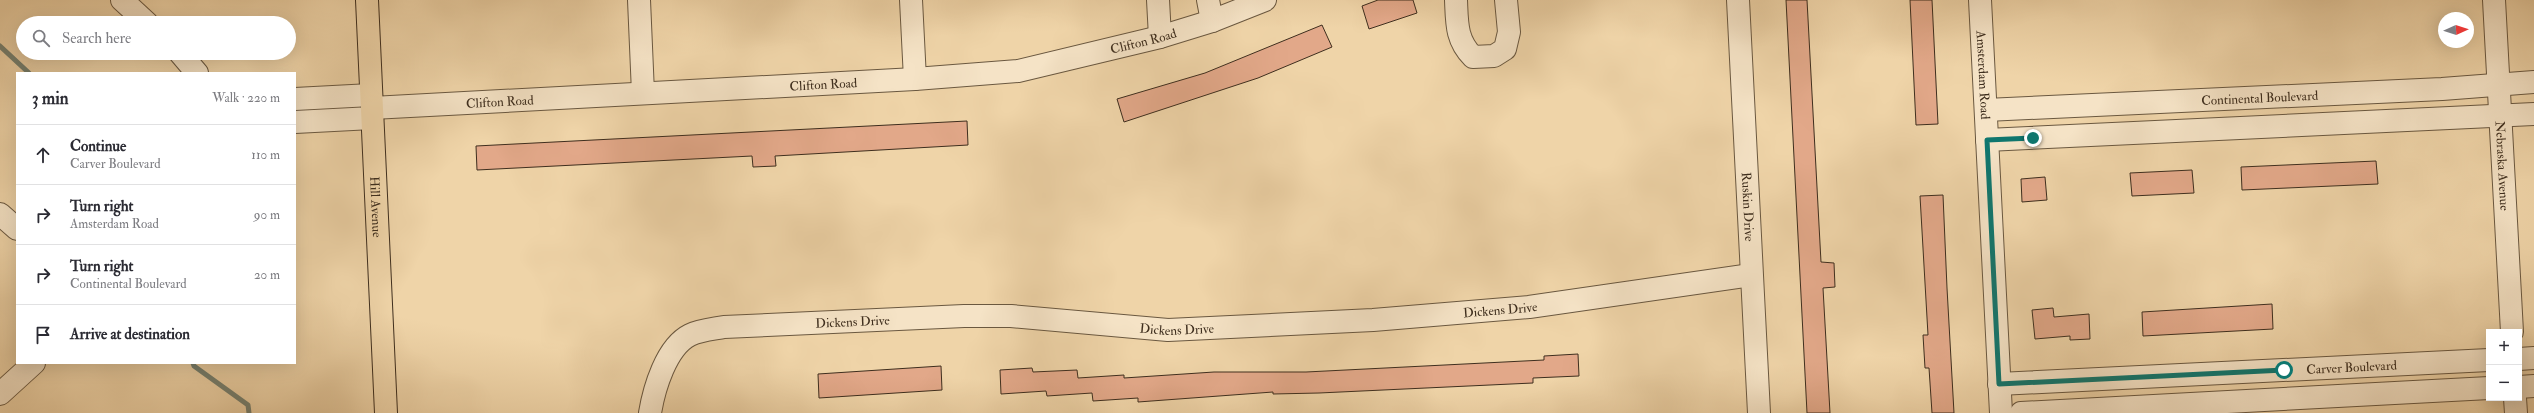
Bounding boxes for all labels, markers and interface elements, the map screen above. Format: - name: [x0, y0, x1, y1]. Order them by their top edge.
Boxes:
- north arrow: [2438, 12, 2474, 48]
- search box: [16, 16, 296, 60]
- street label: Clifton Road: [1109, 25, 1179, 58]
- icon: search: [30, 27, 52, 49]
- text: Search here: [62, 29, 131, 48]
- street label: Amsterdam Road: [1973, 29, 1993, 120]
- street label: Clifton Road: [789, 75, 858, 95]
- text: 3 min: [32, 88, 69, 109]
- street label: Continental Boulevard: [2201, 88, 2319, 109]
- text: Walk · 220 m: [212, 90, 280, 106]
- street label: Clifton Road: [466, 92, 535, 112]
- street label: Nebraska Avenue: [2492, 121, 2512, 212]
- route end: [2024, 129, 2042, 147]
- text: Continue: [70, 137, 126, 156]
- icon: ahead: [32, 144, 54, 166]
- text: 110 m: [251, 147, 280, 163]
- text: Carver Boulevard: [70, 156, 161, 172]
- street label: Ruskin Drive: [1738, 172, 1757, 242]
- street label: Hill Avenue: [366, 176, 385, 238]
- text: Turn right: [70, 197, 133, 216]
- icon: right: [32, 204, 54, 226]
- text: 90 m: [254, 207, 280, 223]
- text: Amsterdam Road: [70, 216, 159, 232]
- text: Turn right: [70, 257, 133, 276]
- icon: right: [32, 264, 54, 286]
- text: 20 m: [254, 267, 280, 283]
- text: Continental Boulevard: [70, 276, 187, 292]
- street label: Dickens Drive: [1462, 299, 1539, 321]
- street label: Dickens Drive: [815, 312, 891, 332]
- street label: Dickens Drive: [1139, 321, 1215, 339]
- icon: arrive: [32, 324, 54, 346]
- text: Arrive at destination: [70, 325, 190, 344]
- map controls: [2486, 329, 2522, 401]
- button: +: [2486, 329, 2522, 365]
- street label: Carver Boulevard: [2306, 357, 2398, 378]
- route start: [2275, 361, 2293, 379]
- button: −: [2486, 365, 2522, 401]

